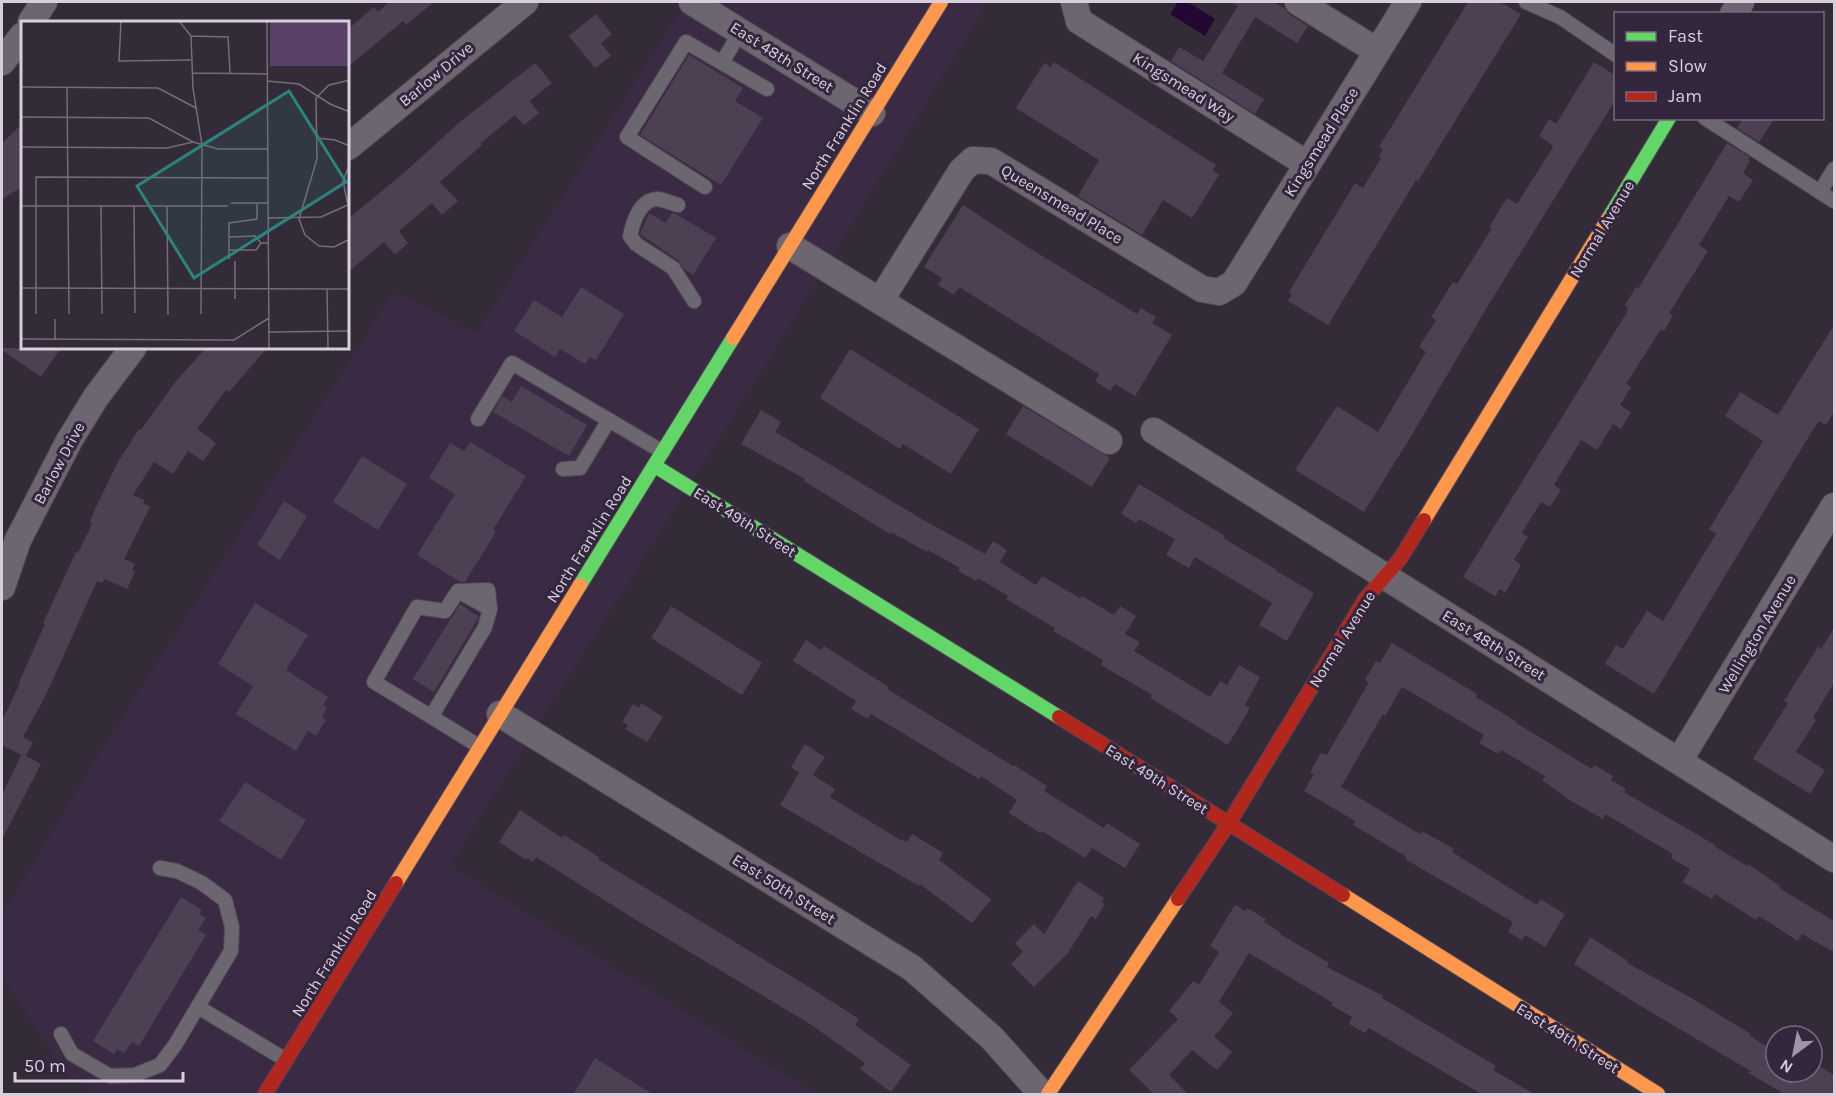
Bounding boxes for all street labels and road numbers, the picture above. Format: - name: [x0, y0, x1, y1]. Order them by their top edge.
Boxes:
- street label: East 48th Street: [727, 18, 837, 96]
- street label: Barlow Drive: [395, 38, 477, 110]
- street label: Kingsmead Way: [1129, 48, 1239, 126]
- street label: North Franklin Road: [797, 59, 891, 193]
- street label: Kingsmead Place: [1280, 84, 1362, 200]
- street label: Queensmead Place: [998, 160, 1126, 248]
- street label: Normal Avenue: [1565, 177, 1639, 281]
- street label: Barlow Drive: [29, 419, 89, 507]
- street label: North Franklin Road: [542, 472, 636, 606]
- street label: East 49th Street: [690, 483, 800, 561]
- street label: Wellington Avenue: [1714, 571, 1800, 697]
- street label: Normal Avenue: [1305, 587, 1379, 691]
- street label: East 48th Street: [1439, 606, 1549, 684]
- street label: East 49th Street: [1102, 740, 1212, 818]
- street label: East 50th Street: [729, 850, 839, 928]
- street label: North Franklin Road: [287, 886, 381, 1020]
- street label: East 49th Street: [1513, 999, 1623, 1077]

